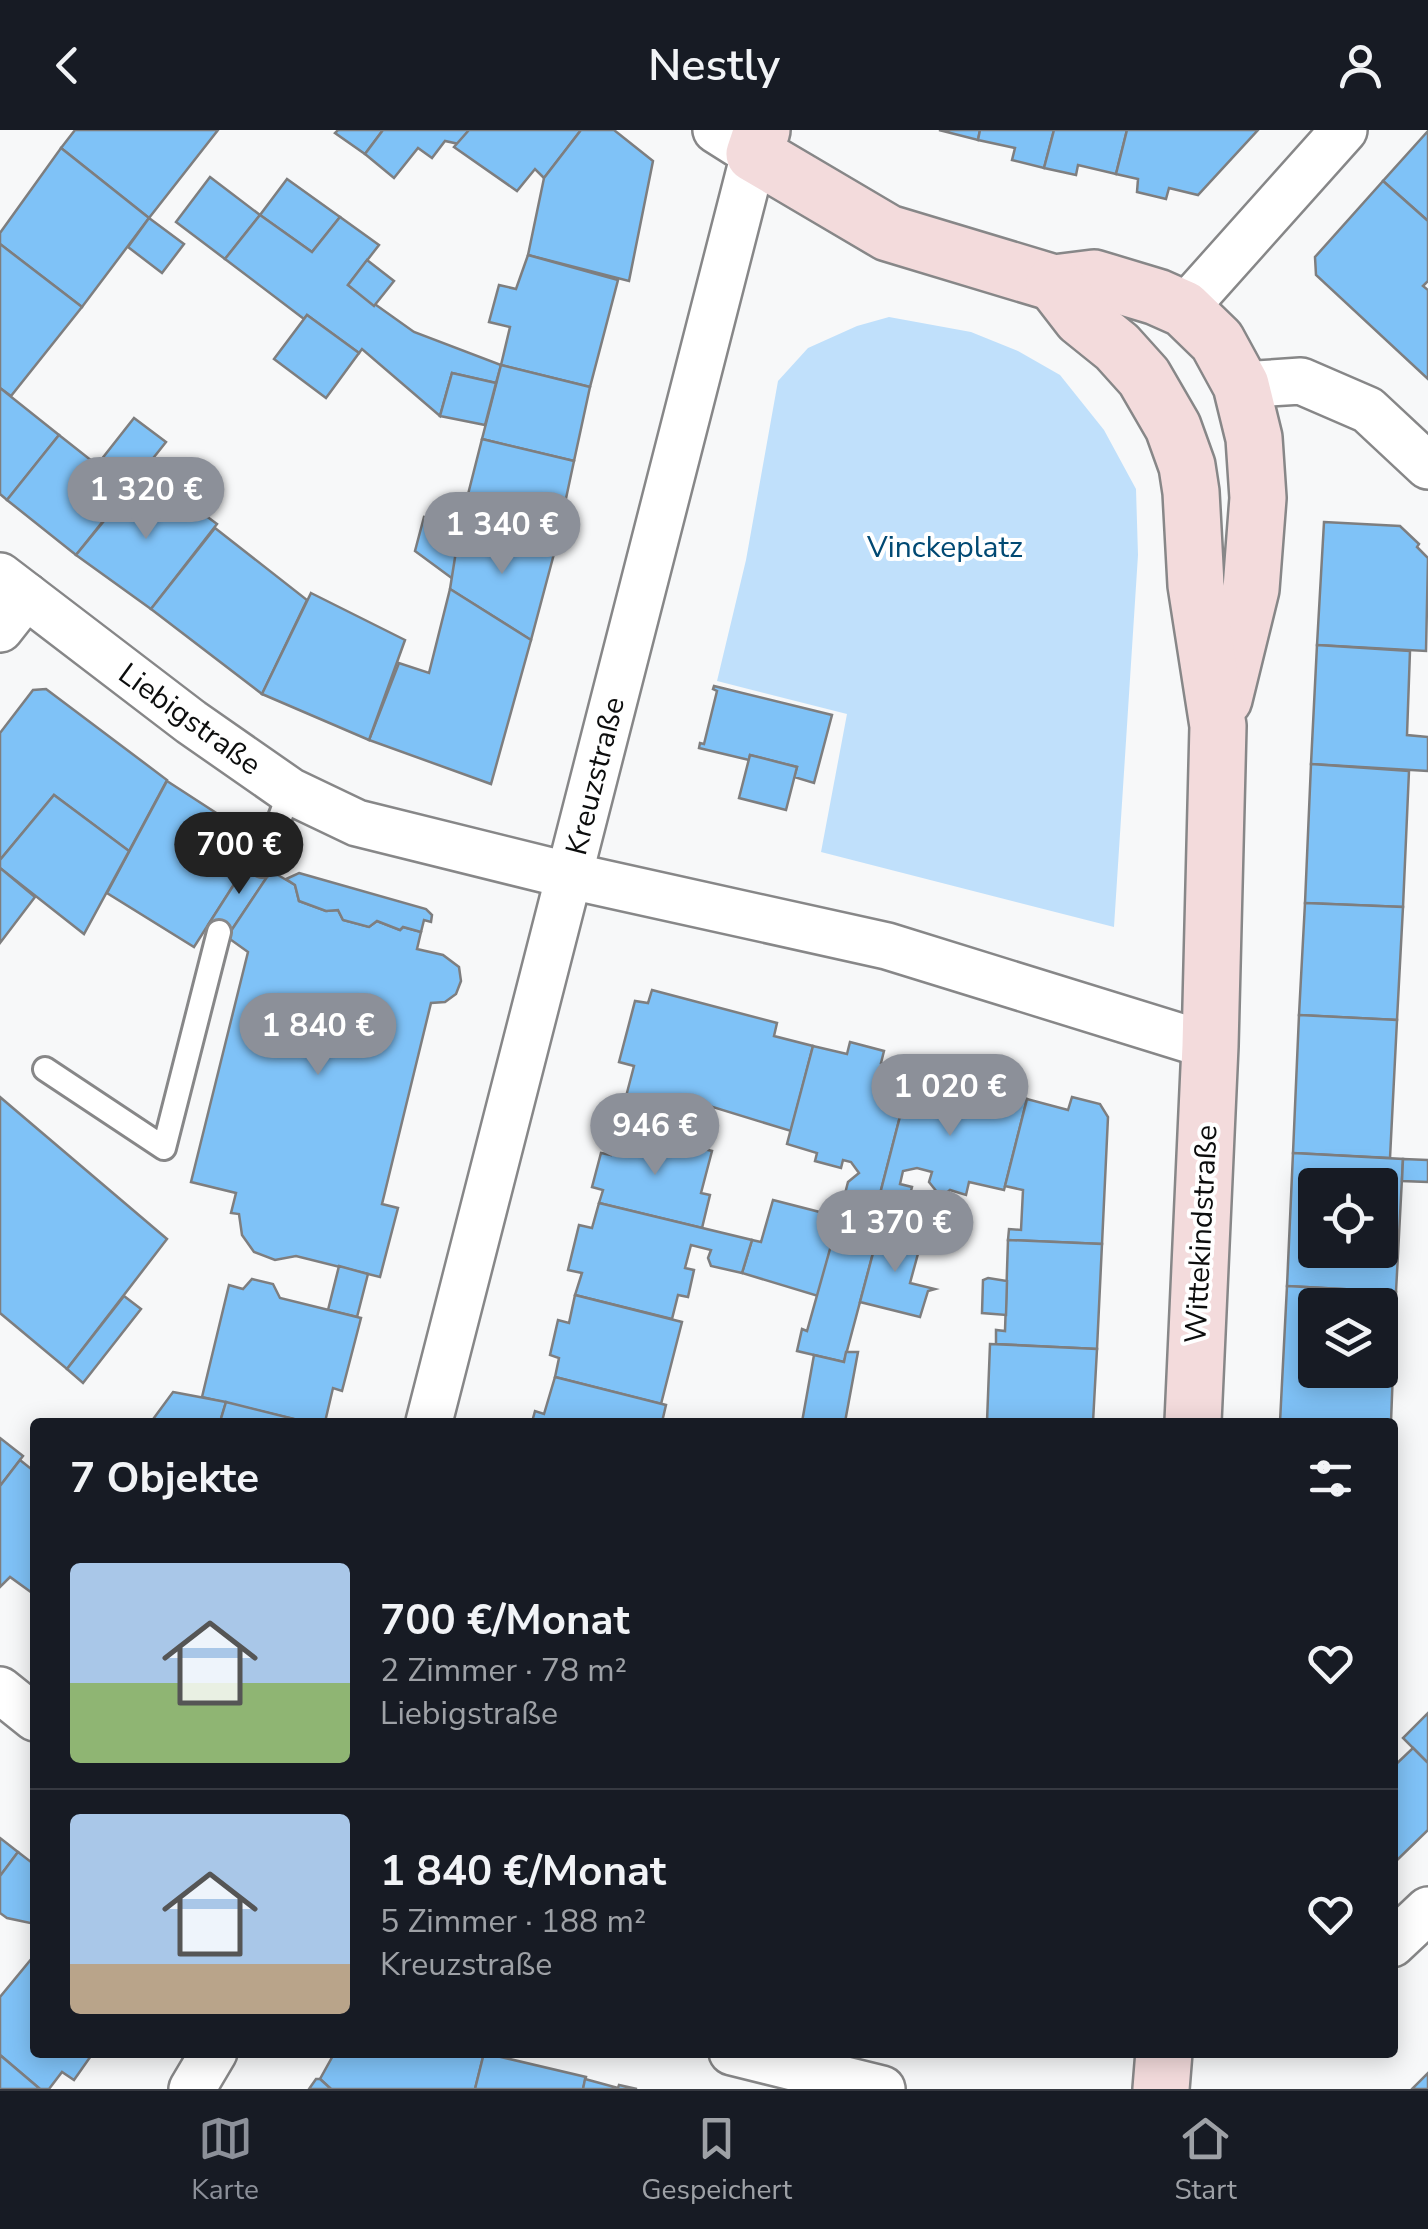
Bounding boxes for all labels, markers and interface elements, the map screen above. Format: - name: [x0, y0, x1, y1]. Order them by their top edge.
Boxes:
- text: Nestly: [648, 35, 780, 96]
- icon: back: [40, 38, 95, 93]
- icon: person: [1333, 38, 1388, 93]
- pin: 1 320 €: [54, 457, 238, 542]
- text: 1 320 €: [89, 468, 203, 511]
- pin: 1 340 €: [410, 492, 594, 577]
- text: 1 340 €: [445, 503, 559, 546]
- park label: Vinckeplatz: [866, 527, 1023, 568]
- street label: Liebigstraße: [110, 654, 269, 785]
- street label: Kreuzstraße: [556, 693, 635, 859]
- pin: 700 €: [169, 812, 309, 897]
- text: 700 €: [196, 823, 282, 866]
- pin: 1 840 €: [226, 993, 410, 1078]
- text: 1 840 €: [261, 1004, 375, 1047]
- pin: 1 020 €: [858, 1054, 1042, 1139]
- text: 1 020 €: [893, 1065, 1007, 1108]
- pin: 946 €: [585, 1093, 725, 1178]
- text: 946 €: [612, 1104, 698, 1147]
- street label: Wittekindstraße: [1175, 1124, 1228, 1344]
- map controls: [1298, 1168, 1398, 1388]
- button: locate: [1298, 1168, 1398, 1268]
- pin: 1 370 €: [803, 1190, 987, 1275]
- text: 1 370 €: [838, 1201, 952, 1244]
- button: layers: [1298, 1288, 1398, 1388]
- text: 7 Objekte: [70, 1450, 259, 1507]
- icon: filters: [1303, 1451, 1358, 1506]
- text: 700 €/Monat: [380, 1592, 630, 1649]
- icon: home: [150, 1603, 270, 1723]
- icon: heart: [1303, 1636, 1358, 1691]
- text: 2 Zimmer · 78 m²: [380, 1649, 627, 1692]
- text: Liebigstraße: [380, 1692, 558, 1735]
- text: 1 840 €/Monat: [380, 1843, 666, 1900]
- icon: home: [150, 1854, 270, 1974]
- icon: heart: [1303, 1887, 1358, 1942]
- text: 5 Zimmer · 188 m²: [380, 1900, 646, 1943]
- text: Kreuzstraße: [380, 1943, 552, 1986]
- tab: Karte: [191, 2111, 259, 2209]
- tab: Gespeichert: [641, 2111, 792, 2209]
- tab: Start: [1174, 2111, 1237, 2209]

